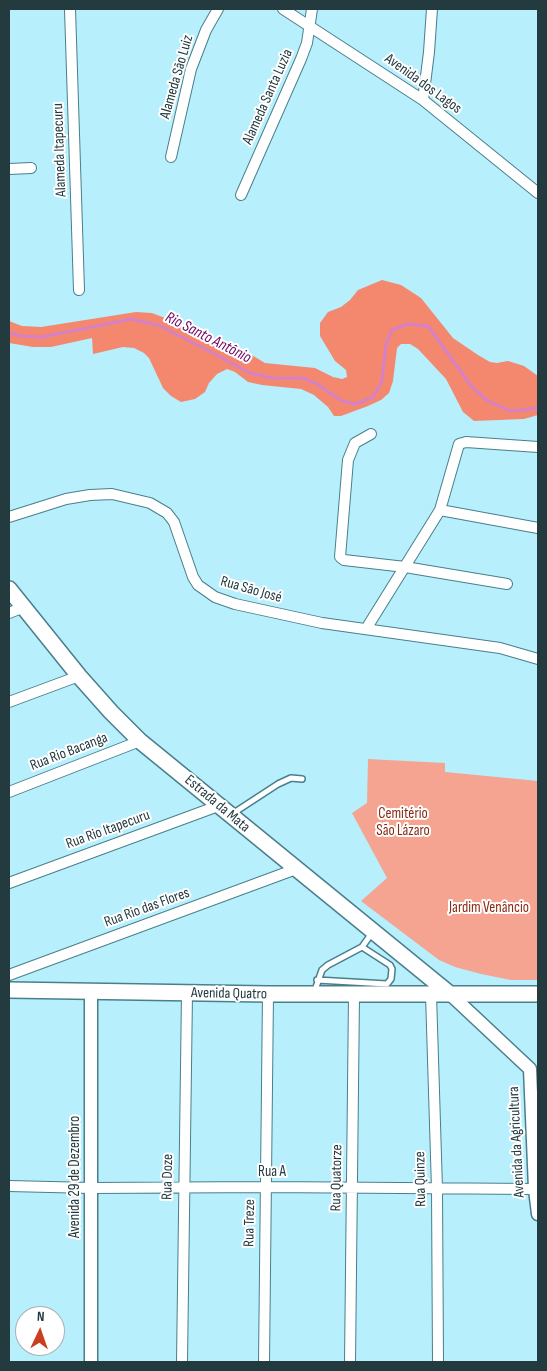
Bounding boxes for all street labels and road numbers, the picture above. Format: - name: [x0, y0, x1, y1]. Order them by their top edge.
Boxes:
- street label: Alameda São Luiz: [156, 33, 198, 121]
- street label: Alameda Santa Luzia: [239, 47, 297, 147]
- street label: Avenida dos Lagos: [381, 50, 465, 118]
- street label: Alameda Itapecuru: [49, 103, 71, 197]
- street label: Rua São José: [218, 573, 284, 607]
- street label: Rua Rio Bacanga: [28, 729, 110, 775]
- street label: Estrada da Mata: [181, 771, 253, 837]
- street label: Rua Rio Itapecuru: [64, 806, 152, 854]
- street label: Rua Rio das Flores: [102, 884, 192, 932]
- street label: Avenida Quatro: [191, 984, 267, 1004]
- street label: Avenida da Agricultura: [505, 1086, 529, 1198]
- street label: Avenida 29 de Dezembro: [66, 1116, 84, 1238]
- street label: Rua Quatorze: [327, 1144, 347, 1212]
- street label: Rua Quinze: [412, 1151, 430, 1207]
- street label: Rua Doze: [159, 1154, 177, 1200]
- street label: Rua A: [258, 1163, 286, 1181]
- street label: Rua Treze: [241, 1199, 259, 1247]

